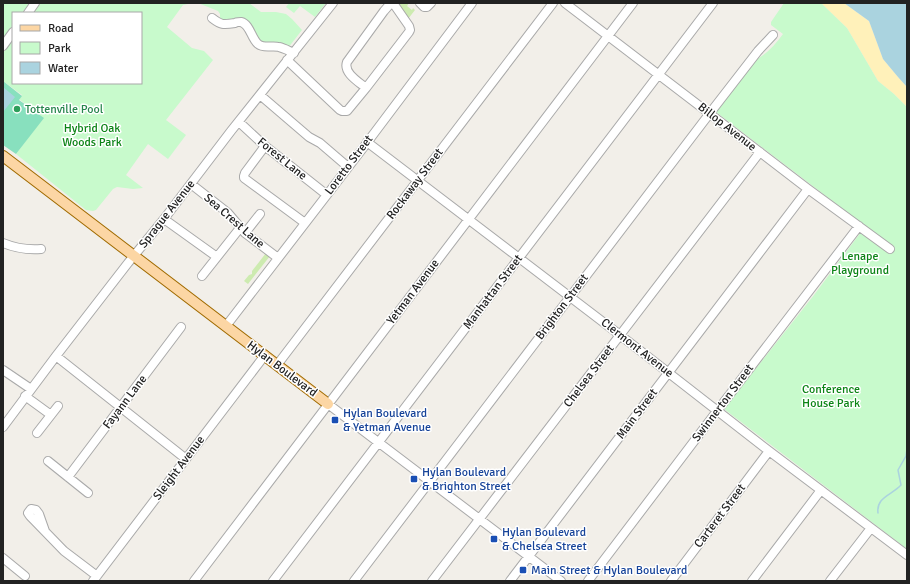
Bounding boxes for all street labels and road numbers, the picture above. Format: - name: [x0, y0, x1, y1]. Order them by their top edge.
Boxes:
- street label: Billop Avenue: [695, 100, 759, 154]
- street label: Loretto Street: [322, 132, 376, 198]
- street label: Forest Lane: [254, 135, 310, 183]
- street label: Rockaway Street: [383, 146, 447, 222]
- street label: Sprague Avenue: [136, 177, 198, 251]
- street label: Sea Crest Lane: [201, 190, 267, 252]
- street label: Manhattan Street: [460, 252, 526, 332]
- street label: Yetman Avenue: [384, 256, 442, 328]
- street label: Brighton Street: [532, 271, 592, 343]
- street label: Clermont Avenue: [598, 315, 676, 381]
- street label: Hylan Boulevard: [244, 338, 320, 400]
- street label: Chelsea Street: [561, 342, 617, 410]
- street label: Swinnerton Street: [689, 361, 757, 445]
- street label: Fayann Lane: [100, 372, 150, 432]
- street label: Main Street: [613, 386, 661, 442]
- street label: Sleight Avenue: [150, 433, 208, 503]
- street label: Carteret Street: [691, 481, 749, 551]

